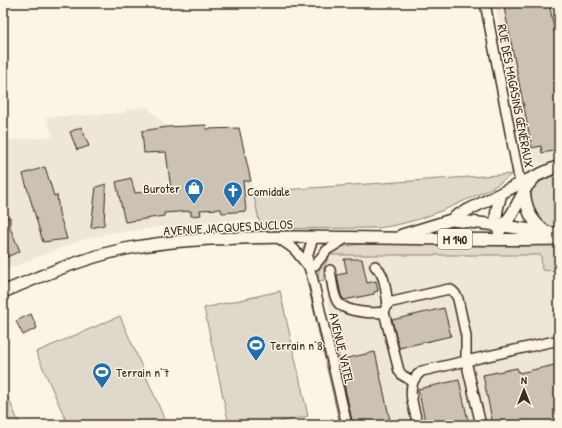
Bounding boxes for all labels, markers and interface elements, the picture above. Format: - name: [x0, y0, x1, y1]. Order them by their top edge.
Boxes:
- street label: RUE DES MAGASINS GÉNÉRAUX: [493, 23, 539, 170]
- shop icon: Buroter: [183, 177, 205, 205]
- place label: Buroter: [143, 179, 180, 197]
- church icon: Comidale: [222, 180, 244, 208]
- place label: Comidale: [247, 182, 290, 200]
- street label: AVENUE JACQUES DUCLOS: [163, 215, 293, 239]
- road number: M 140: [438, 229, 472, 249]
- street label: AVENUE VATEL: [325, 311, 359, 386]
- sports icon: Terrain n°8: [245, 334, 267, 362]
- place label: Terrain n°8: [270, 336, 323, 354]
- sports icon: Terrain n°7: [91, 361, 113, 389]
- place label: Terrain n°7: [116, 363, 169, 381]
- north arrow: [504, 370, 544, 410]
- text: N: [521, 373, 527, 387]

